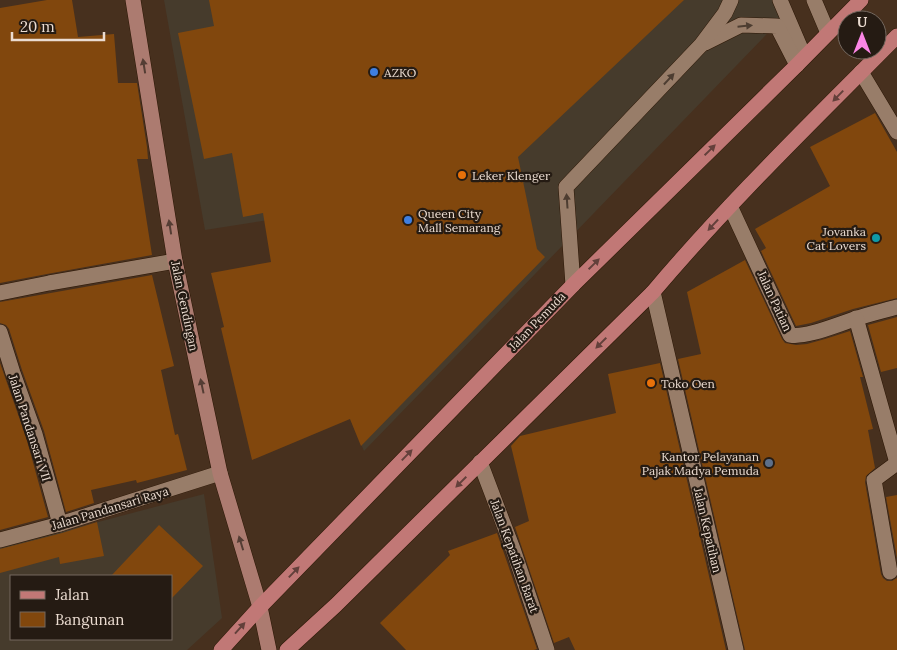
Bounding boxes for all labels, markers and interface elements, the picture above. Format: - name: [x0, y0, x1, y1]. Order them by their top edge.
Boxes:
- scale bar: [12, 10, 105, 42]
- north arrow: [837, 10, 887, 60]
- text: U: [857, 13, 868, 31]
- text: 20 m: [20, 17, 55, 36]
- one-way arrow: [738, 22, 754, 30]
- one-way arrow: [140, 58, 148, 74]
- place label: AZKO: [383, 65, 416, 80]
- marker: AZKO: [368, 66, 380, 78]
- one-way arrow: [663, 74, 675, 86]
- one-way arrow: [832, 89, 844, 101]
- one-way arrow: [704, 144, 716, 156]
- place label: Leker Klenger: [472, 168, 551, 183]
- marker: Leker Klenger: [456, 169, 468, 181]
- one-way arrow: [563, 193, 571, 209]
- place label: Queen City Mall Semarang: [418, 206, 501, 235]
- marker: Queen City Mall Semarang: [402, 214, 414, 226]
- one-way arrow: [165, 218, 173, 234]
- one-way arrow: [707, 218, 719, 230]
- place label: Jovanka Cat Lovers: [807, 224, 866, 253]
- marker: Jovanka Cat Lovers: [870, 232, 882, 244]
- one-way arrow: [588, 258, 600, 270]
- street label: Jalan Gendingan: [168, 259, 202, 352]
- street label: Jalan Patian: [754, 267, 796, 334]
- street label: Jalan Pemuda: [505, 289, 569, 354]
- one-way arrow: [596, 337, 608, 349]
- street label: Jalan Pandansari VII: [5, 372, 54, 483]
- place label: Toko Oen: [661, 376, 715, 391]
- one-way arrow: [197, 377, 205, 393]
- marker: Toko Oen: [645, 377, 657, 389]
- place label: Kantor Pelayanan Pajak Madya Pemuda: [642, 449, 759, 478]
- one-way arrow: [401, 450, 413, 462]
- marker: Kantor Pelayanan Pajak Madya Pemuda: [763, 457, 775, 469]
- one-way arrow: [455, 475, 467, 487]
- street label: Jalan Pandansari Raya: [49, 483, 170, 533]
- street label: Jalan Kepatihan: [691, 485, 725, 574]
- street label: Jalan Kepatihan Barat: [487, 496, 543, 615]
- one-way arrow: [237, 536, 245, 551]
- one-way arrow: [288, 566, 300, 578]
- legend: [10, 575, 172, 640]
- text: Jalan: [54, 585, 89, 604]
- text: Bangunan: [55, 610, 124, 629]
- one-way arrow: [235, 622, 246, 635]

